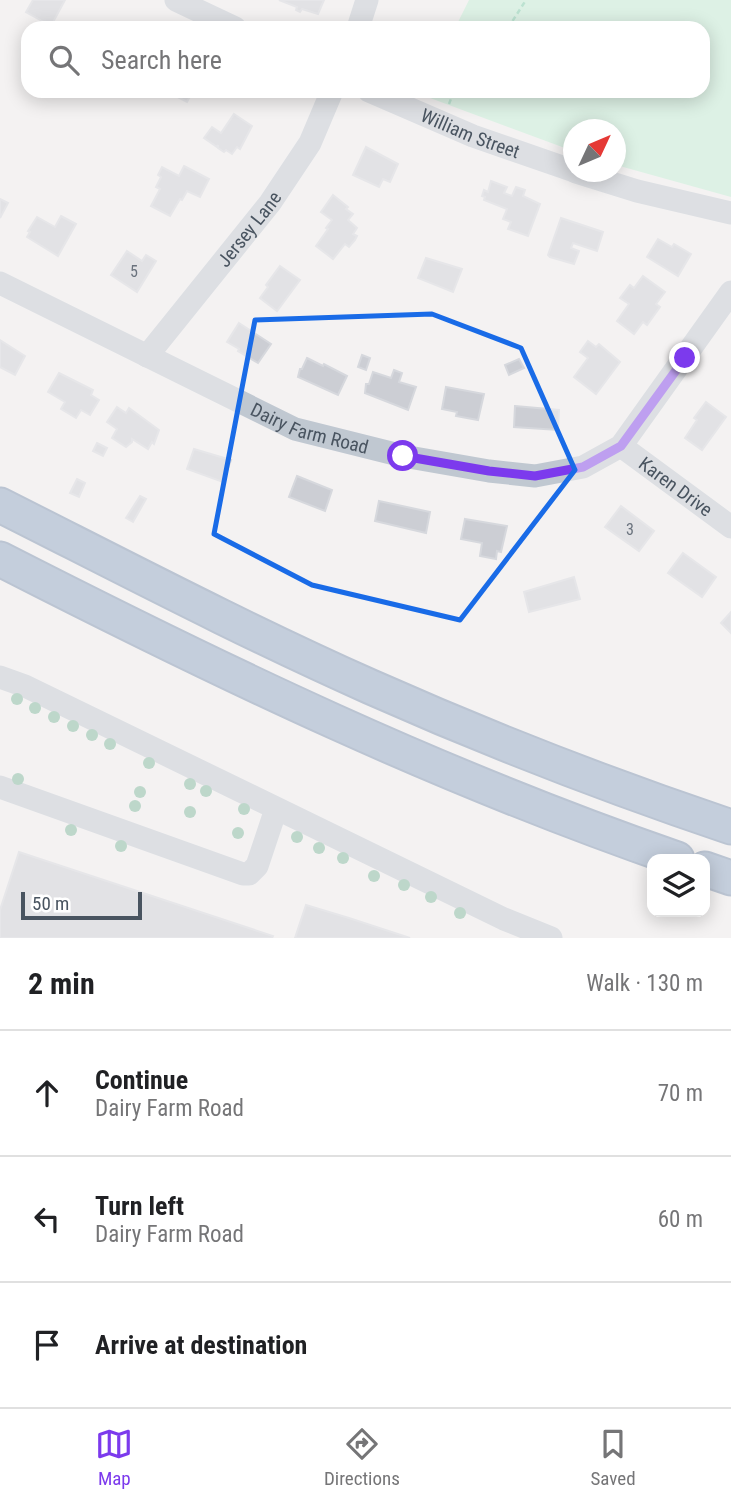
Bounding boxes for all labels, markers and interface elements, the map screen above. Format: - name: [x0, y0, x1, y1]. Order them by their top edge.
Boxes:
- search box: [21, 21, 710, 98]
- icon: search: [45, 41, 83, 79]
- text: Search here: [101, 45, 222, 75]
- street label: William Street: [418, 103, 523, 163]
- north arrow: [563, 119, 626, 182]
- street label: Jersey Lane: [212, 187, 286, 271]
- house number: 5: [130, 262, 138, 281]
- route end: [669, 342, 700, 373]
- street label: Dairy Farm Road: [247, 398, 371, 458]
- route start: [387, 440, 418, 471]
- street label: Karen Drive: [634, 452, 717, 521]
- house number: 3: [626, 520, 634, 539]
- map controls: [647, 854, 710, 917]
- button: layers: [647, 854, 710, 917]
- scale bar: [21, 889, 142, 921]
- text: 50 m: [32, 892, 69, 915]
- text: 2 min: [28, 966, 95, 1001]
- text: Walk · 130 m: [586, 970, 703, 997]
- text: Continue: [95, 1065, 188, 1095]
- icon: ahead: [28, 1074, 66, 1112]
- text: 70 m: [658, 1080, 703, 1107]
- text: Dairy Farm Road: [95, 1095, 244, 1122]
- text: Turn left: [95, 1191, 184, 1221]
- icon: left: [28, 1200, 66, 1238]
- text: 60 m: [658, 1206, 703, 1233]
- text: Dairy Farm Road: [95, 1221, 244, 1248]
- icon: arrive: [28, 1326, 66, 1364]
- text: Arrive at destination: [95, 1330, 307, 1360]
- tab: Map: [95, 1425, 133, 1490]
- tab: Directions: [324, 1425, 400, 1490]
- tab: Saved: [590, 1425, 636, 1490]

